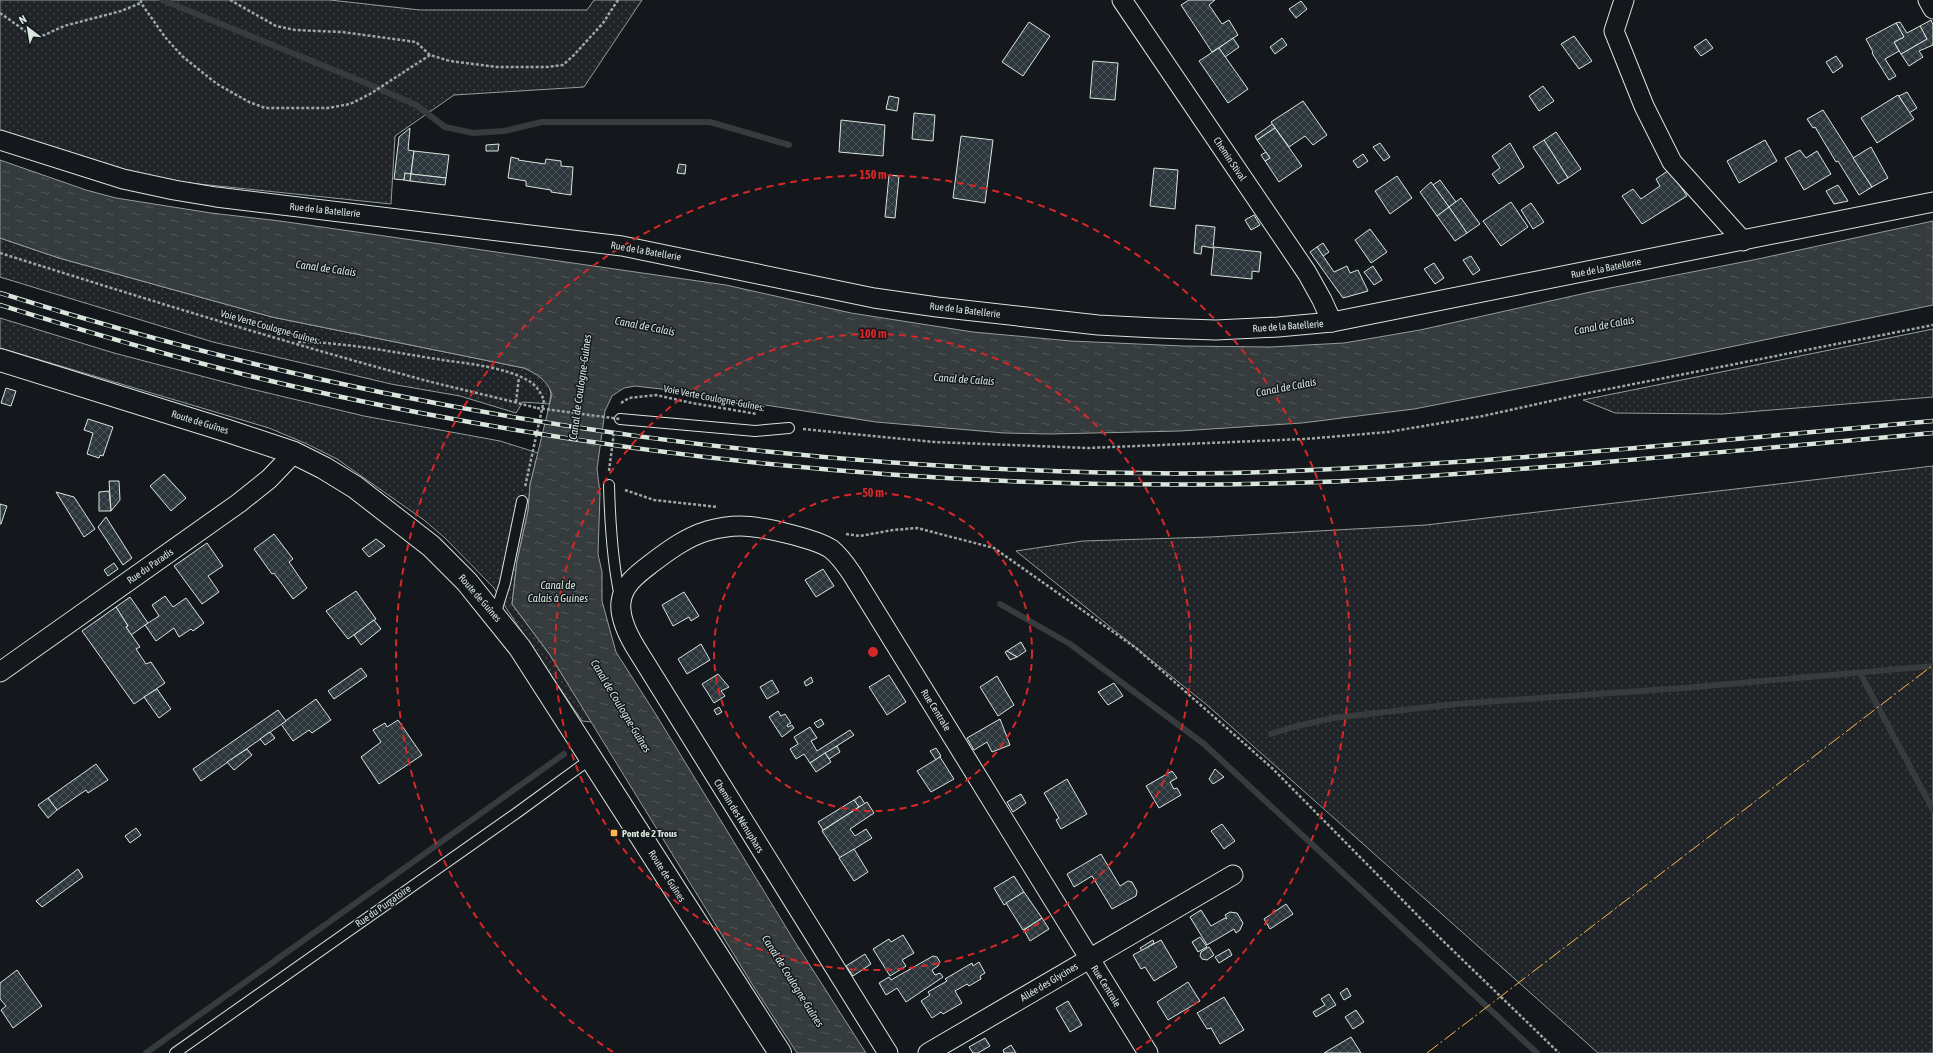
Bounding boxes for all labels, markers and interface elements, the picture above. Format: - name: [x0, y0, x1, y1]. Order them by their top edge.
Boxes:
- north arrow: [8, 8, 48, 48]
- text: N: [17, 13, 29, 26]
- street label: Chemin Stival: [1211, 135, 1249, 183]
- text: 150 m: [859, 168, 887, 182]
- street label: Rue de la Batellerie: [289, 201, 361, 219]
- street label: Rue de la Batellerie: [610, 239, 683, 263]
- street label: Rue de la Batellerie: [1570, 256, 1642, 280]
- water label: Canal de Calais: [295, 258, 357, 278]
- street label: Rue de la Batellerie: [929, 300, 1002, 320]
- street label: Voie Verte Coulogne-Guînes:: [219, 308, 321, 347]
- water label: Canal de Calais: [1573, 313, 1635, 337]
- water label: Canal de Calais: [614, 314, 676, 338]
- street label: Rue de la Batellerie: [1252, 318, 1324, 334]
- text: 100 m: [859, 327, 887, 341]
- water label: Canal de Coulogne-Guînes: [567, 333, 593, 440]
- water label: Canal de Calais: [933, 371, 995, 387]
- water label: Canal de Calais: [1255, 375, 1317, 399]
- street label: Voie Verte Coulogne-Guînes:: [662, 383, 766, 413]
- street label: Route de Guînes: [170, 408, 230, 436]
- text: 50 m: [862, 486, 884, 500]
- street label: Rue du Paradis: [125, 546, 176, 586]
- street label: Route de Guînes: [456, 572, 504, 624]
- water label: Canal de Calais à Guines: [528, 579, 588, 604]
- centre of rings: [866, 645, 880, 659]
- water label: Canal de Coulogne-Guînes: [589, 657, 654, 755]
- street label: Rue Centrale: [919, 687, 953, 733]
- street label: Chemin des Nénuphars: [712, 777, 766, 855]
- marker: Pont de 2 Trous: [609, 828, 619, 838]
- place label: Pont de 2 Trous: [622, 828, 678, 839]
- street label: Route de Guînes: [646, 848, 688, 904]
- street label: Rue du Purgatoire: [353, 883, 413, 929]
- water label: Canal de Coulogne-Guînes: [760, 933, 826, 1029]
- street label: Allée des Glycines: [1018, 960, 1080, 1004]
- street label: Rue Centrale: [1089, 963, 1123, 1009]

